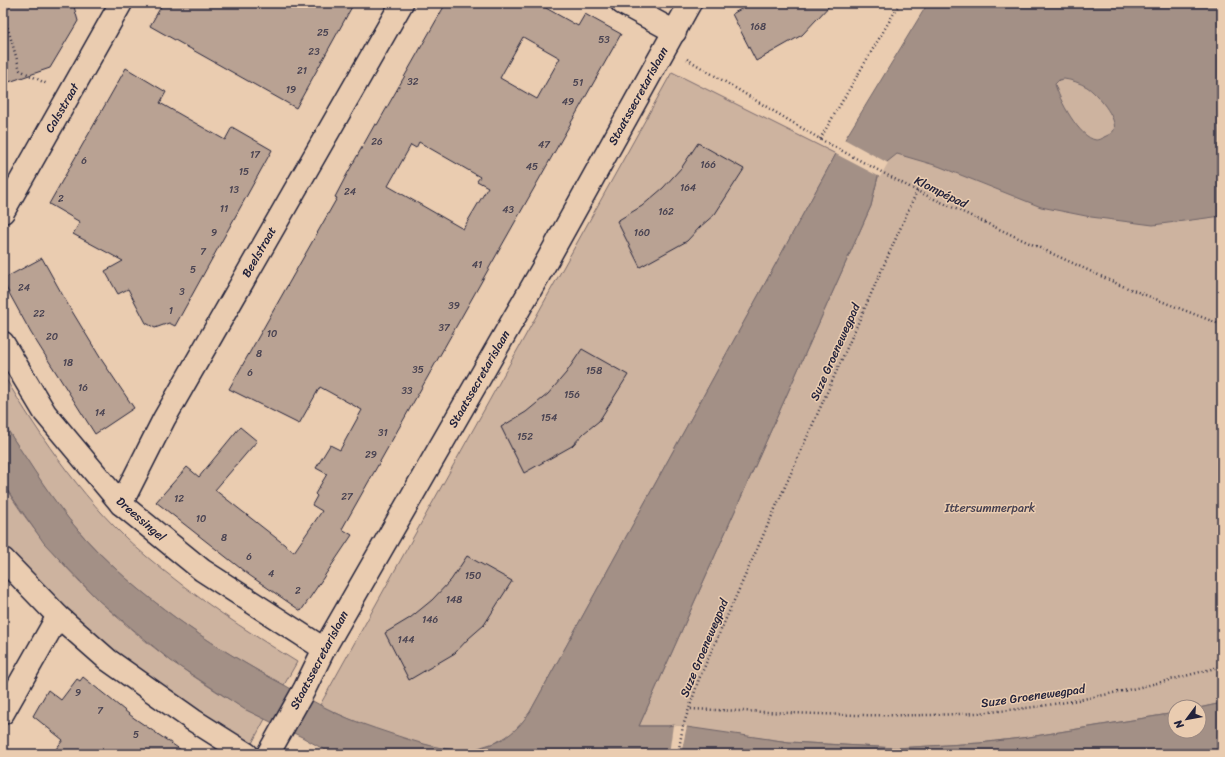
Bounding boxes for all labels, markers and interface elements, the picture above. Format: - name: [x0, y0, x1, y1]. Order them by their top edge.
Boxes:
- house number: 168: [750, 18, 766, 36]
- house number: 25: [317, 24, 329, 42]
- house number: 53: [598, 31, 610, 49]
- street label: Staatssecretarislaan: [602, 42, 674, 149]
- house number: 23: [308, 43, 320, 61]
- house number: 21: [297, 62, 307, 80]
- house number: 32: [407, 73, 419, 91]
- house number: 51: [573, 74, 583, 92]
- street label: Calsstraat: [39, 78, 86, 137]
- house number: 19: [286, 81, 296, 99]
- house number: 49: [562, 93, 574, 111]
- house number: 26: [371, 133, 383, 151]
- house number: 47: [538, 136, 551, 154]
- house number: 17: [250, 146, 261, 164]
- house number: 6: [81, 152, 87, 170]
- house number: 166: [700, 156, 716, 174]
- house number: 45: [526, 158, 538, 176]
- house number: 15: [239, 163, 249, 181]
- street label: Klompépad: [910, 170, 972, 215]
- house number: 164: [680, 179, 696, 197]
- house number: 13: [229, 181, 239, 199]
- house number: 24: [344, 183, 356, 201]
- house number: 2: [58, 190, 64, 208]
- house number: 11: [220, 200, 228, 218]
- house number: 43: [502, 201, 514, 219]
- house number: 162: [658, 203, 674, 221]
- street label: Beelstraat: [235, 222, 283, 282]
- house number: 9: [211, 224, 217, 242]
- house number: 160: [634, 224, 650, 242]
- house number: 7: [200, 243, 207, 261]
- house number: 41: [472, 256, 482, 274]
- house number: 5: [190, 261, 196, 279]
- house number: 24: [18, 279, 30, 297]
- house number: 3: [179, 283, 185, 301]
- house number: 39: [448, 297, 460, 315]
- street label: Suze Groenewegpad: [804, 298, 867, 404]
- house number: 1: [169, 302, 173, 320]
- house number: 22: [33, 305, 45, 323]
- house number: 37: [438, 319, 451, 337]
- house number: 10: [267, 325, 277, 343]
- street label: Staatssecretarislaan: [442, 326, 516, 432]
- house number: 20: [46, 328, 58, 346]
- house number: 8: [256, 345, 262, 363]
- house number: 18: [63, 354, 73, 372]
- house number: 35: [412, 361, 424, 379]
- house number: 158: [586, 362, 602, 380]
- house number: 6: [247, 364, 253, 382]
- house number: 16: [78, 379, 88, 397]
- house number: 33: [402, 382, 413, 400]
- house number: 156: [564, 386, 580, 404]
- house number: 14: [95, 404, 105, 422]
- house number: 154: [541, 409, 557, 427]
- house number: 31: [378, 424, 388, 442]
- house number: 152: [517, 428, 533, 446]
- house number: 29: [365, 446, 377, 464]
- house number: 27: [341, 488, 354, 506]
- house number: 12: [174, 490, 184, 508]
- street label: Dreessingel: [111, 491, 171, 547]
- park label: Ittersummerpark: [944, 497, 1036, 519]
- house number: 10: [196, 510, 206, 528]
- house number: 8: [221, 529, 227, 547]
- house number: 6: [246, 548, 252, 566]
- house number: 4: [268, 565, 274, 583]
- house number: 150: [465, 567, 481, 585]
- house number: 2: [295, 582, 301, 600]
- house number: 148: [446, 591, 462, 609]
- street label: Suze Groenewegpad: [673, 594, 735, 701]
- street label: Staatssecretarislaan: [284, 606, 355, 714]
- house number: 146: [422, 611, 438, 629]
- house number: 144: [398, 631, 414, 649]
- street label: Suze Groenewegpad: [979, 678, 1088, 714]
- house number: 9: [75, 684, 81, 702]
- north arrow: [1167, 699, 1207, 739]
- house number: 7: [97, 702, 104, 720]
- text: N: [1169, 715, 1190, 733]
- house number: 5: [133, 726, 139, 744]

